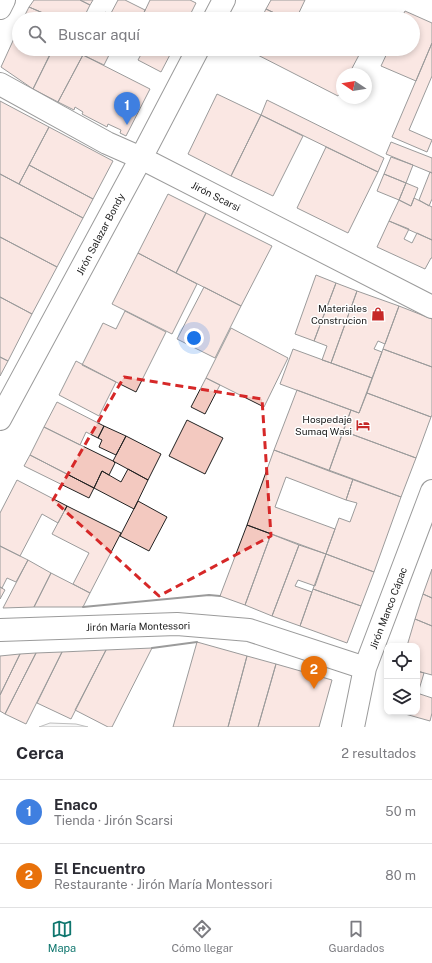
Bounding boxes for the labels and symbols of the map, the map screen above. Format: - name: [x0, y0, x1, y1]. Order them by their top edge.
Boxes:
- north arrow: [336, 68, 372, 104]
- pin: 1: [114, 92, 140, 125]
- street label: Jirón Scarsi: [190, 179, 242, 213]
- street label: Jirón Salazar Bondy: [73, 190, 127, 277]
- place label: Materiales Construcion: [311, 302, 367, 326]
- shop icon: Materiales Construcion: [370, 306, 386, 322]
- your location: [184, 328, 204, 348]
- place label: Hospedaje Sumaq Wasi: [295, 413, 352, 437]
- hotel icon: Hospedaje Sumaq Wasi: [355, 417, 371, 433]
- street label: Jirón Manco Cápac: [367, 565, 409, 651]
- street label: Jirón María Montessori: [86, 619, 190, 633]
- pin: 2: [301, 656, 327, 689]

